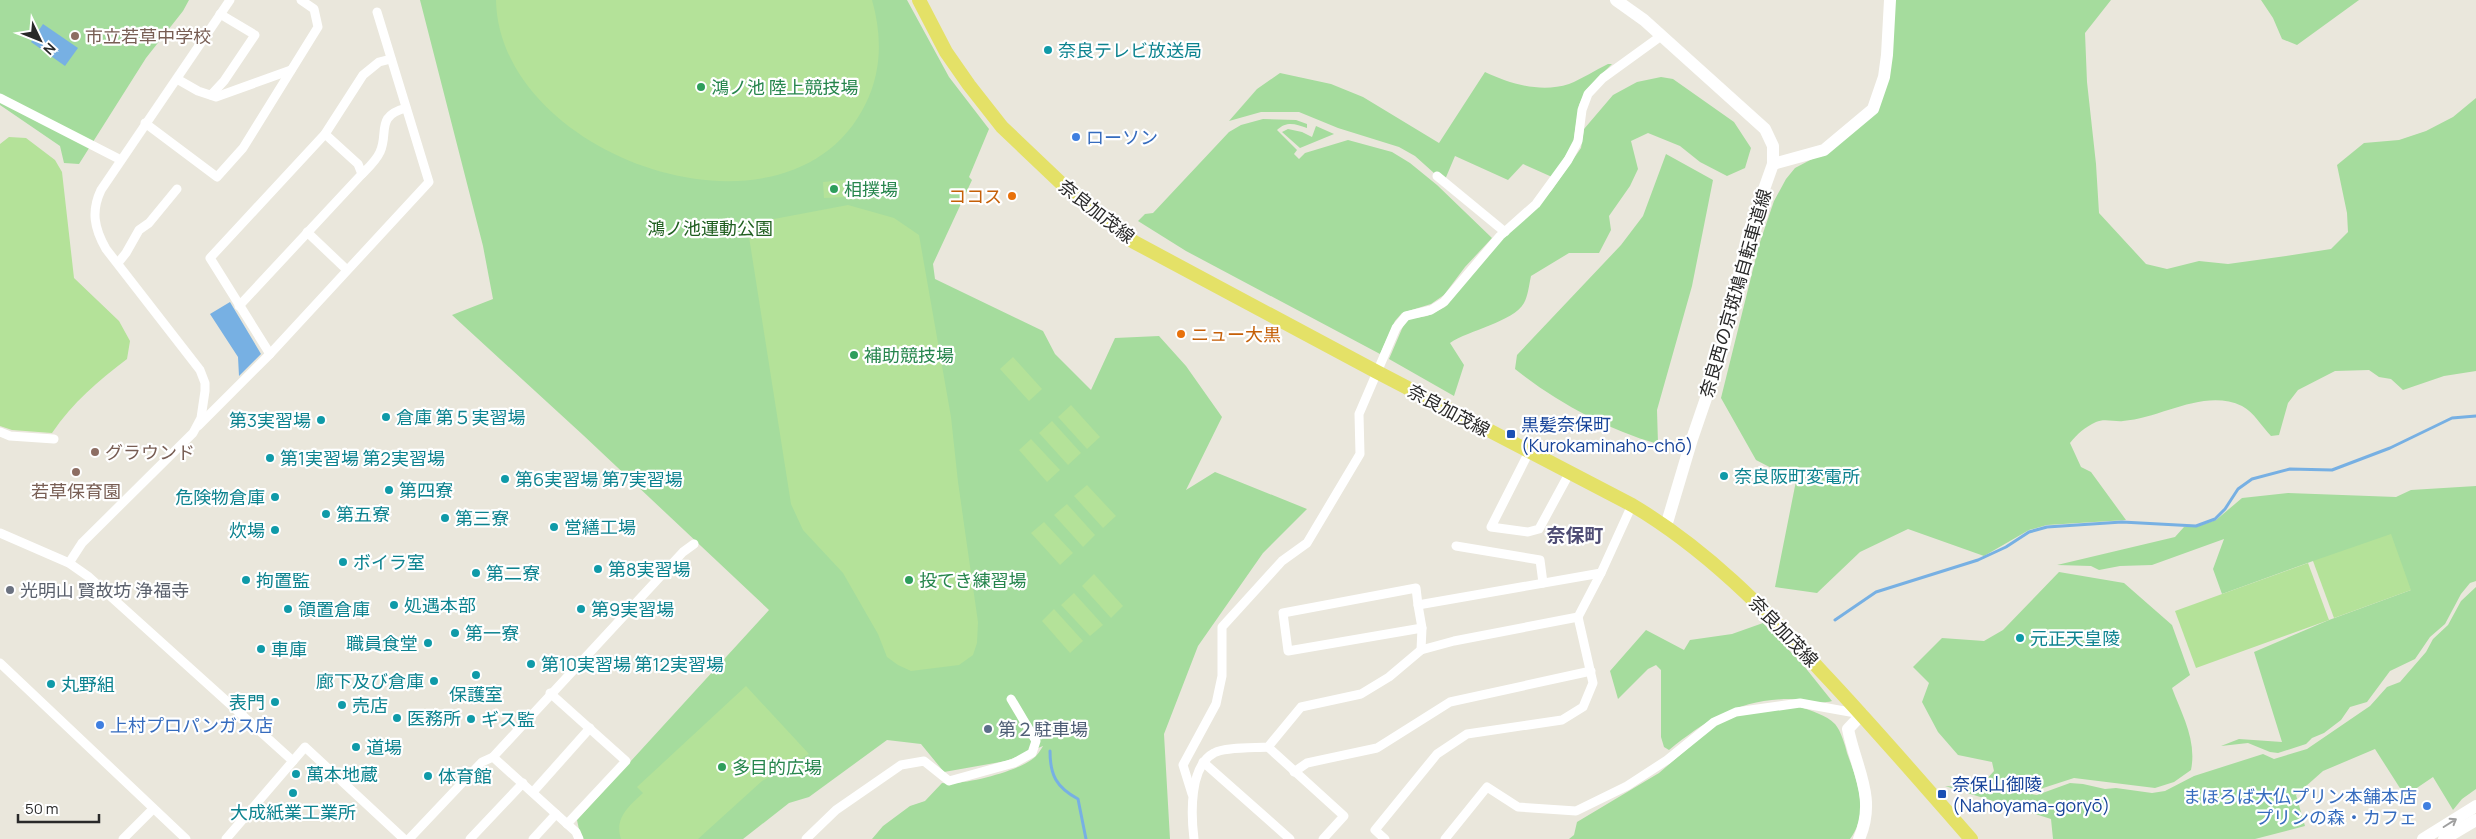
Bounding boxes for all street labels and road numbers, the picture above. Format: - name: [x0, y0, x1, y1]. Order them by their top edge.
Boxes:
- street label: 奈良加茂線: [1054, 174, 1140, 248]
- street label: 奈良西の京斑鳩自転車道線: [1694, 186, 1776, 400]
- street label: 奈良加茂線: [1404, 378, 1494, 442]
- street label: 奈良加茂線: [1744, 590, 1824, 672]

